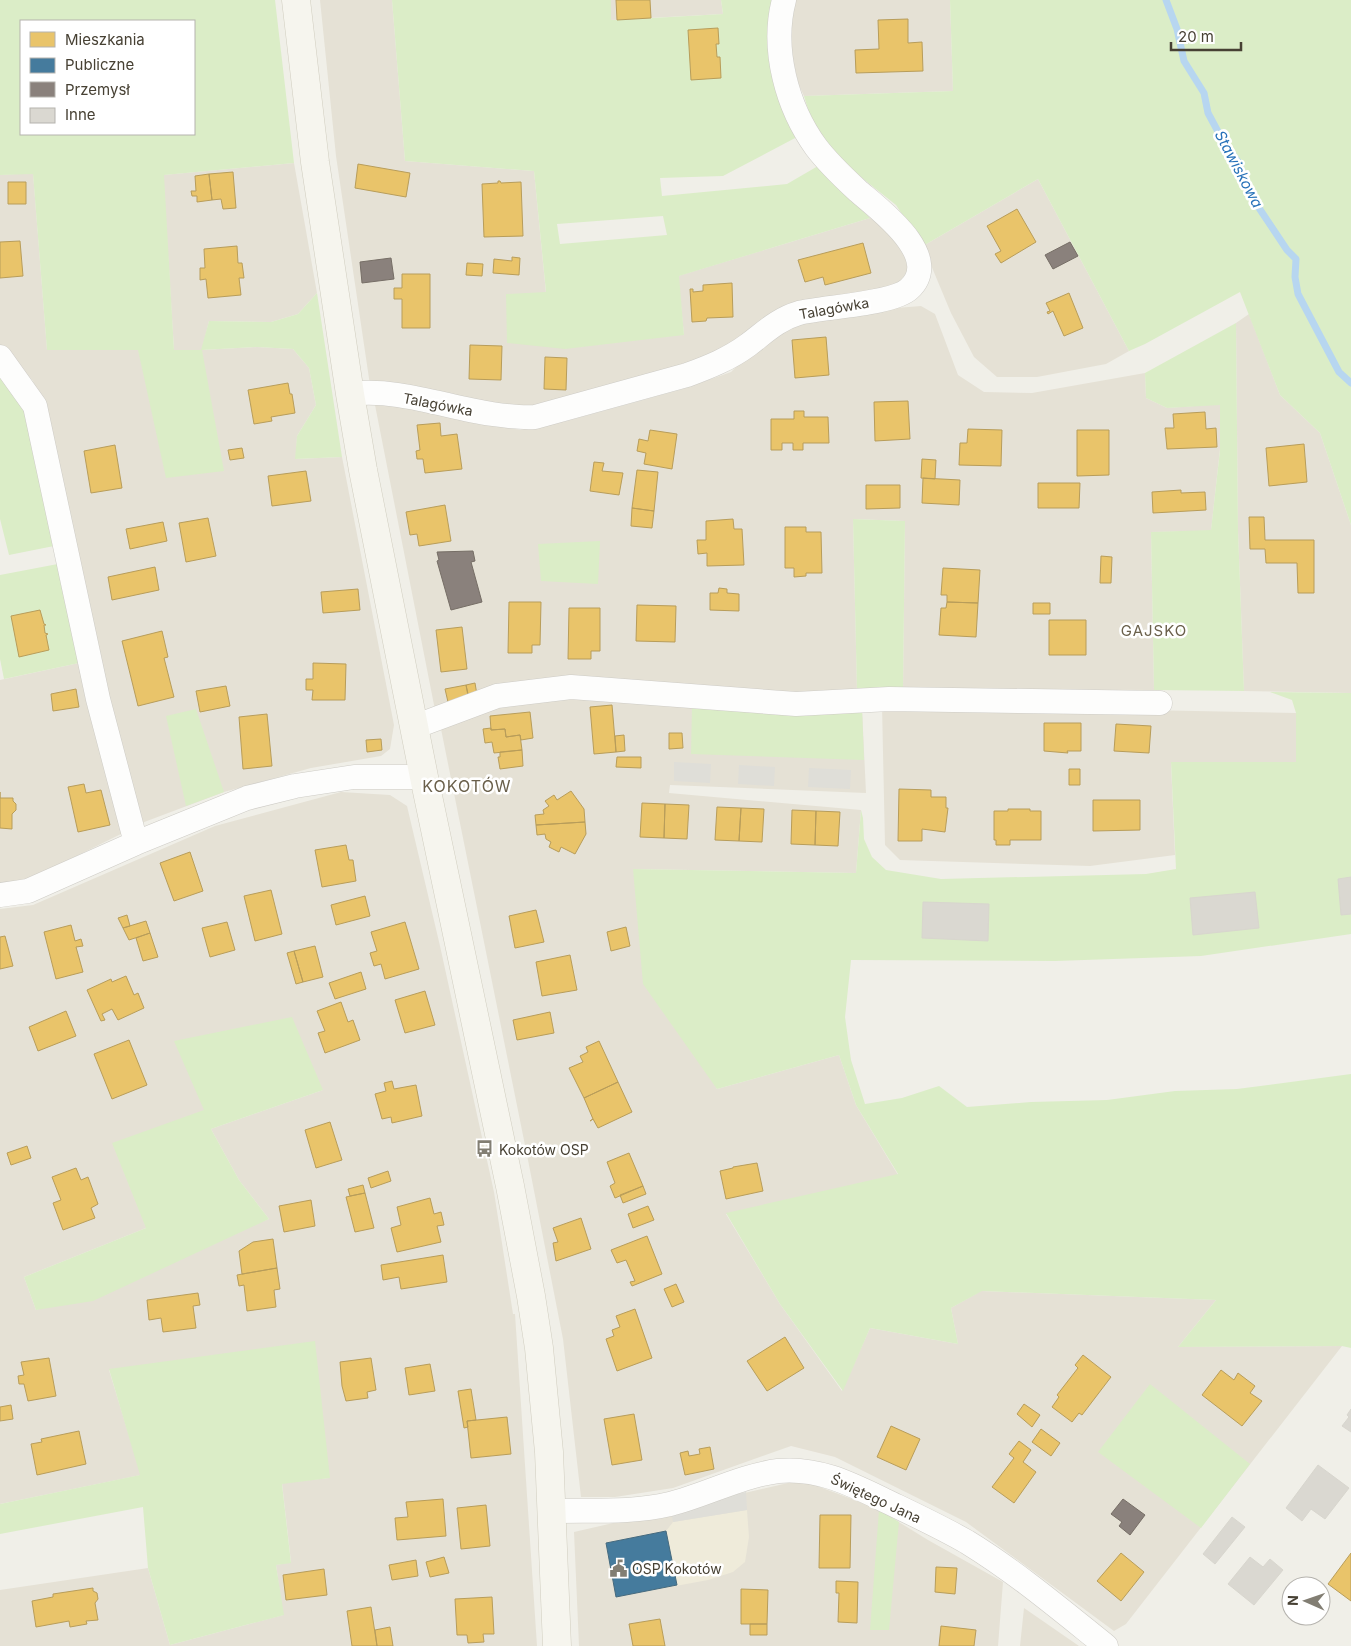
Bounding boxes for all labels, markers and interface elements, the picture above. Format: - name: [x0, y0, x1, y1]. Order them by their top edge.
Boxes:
- legend: [20, 20, 195, 135]
- scale bar: [1171, 20, 1241, 52]
- text: 20 m: [1178, 27, 1214, 46]
- text: Mieszkania: [65, 30, 145, 49]
- text: Publiczne: [65, 55, 134, 74]
- text: Przemysł: [65, 80, 130, 99]
- text: Inne: [65, 105, 96, 124]
- water label: Stawiskowa: [1211, 127, 1267, 211]
- street label: Talagówka: [798, 293, 870, 323]
- street label: Talagówka: [402, 389, 474, 419]
- district label: GAJSKO: [1121, 621, 1187, 640]
- district label: KOKOTÓW: [422, 776, 512, 796]
- bus stop icon: Kokotów OSP: [475, 1139, 495, 1159]
- place label: Kokotów OSP: [499, 1141, 589, 1158]
- street label: Świętego Jana: [828, 1470, 924, 1526]
- public building icon: OSP Kokotów: [608, 1558, 628, 1578]
- place label: OSP Kokotów: [632, 1560, 722, 1577]
- north arrow: [1281, 1576, 1331, 1626]
- text: N: [1284, 1595, 1301, 1606]

